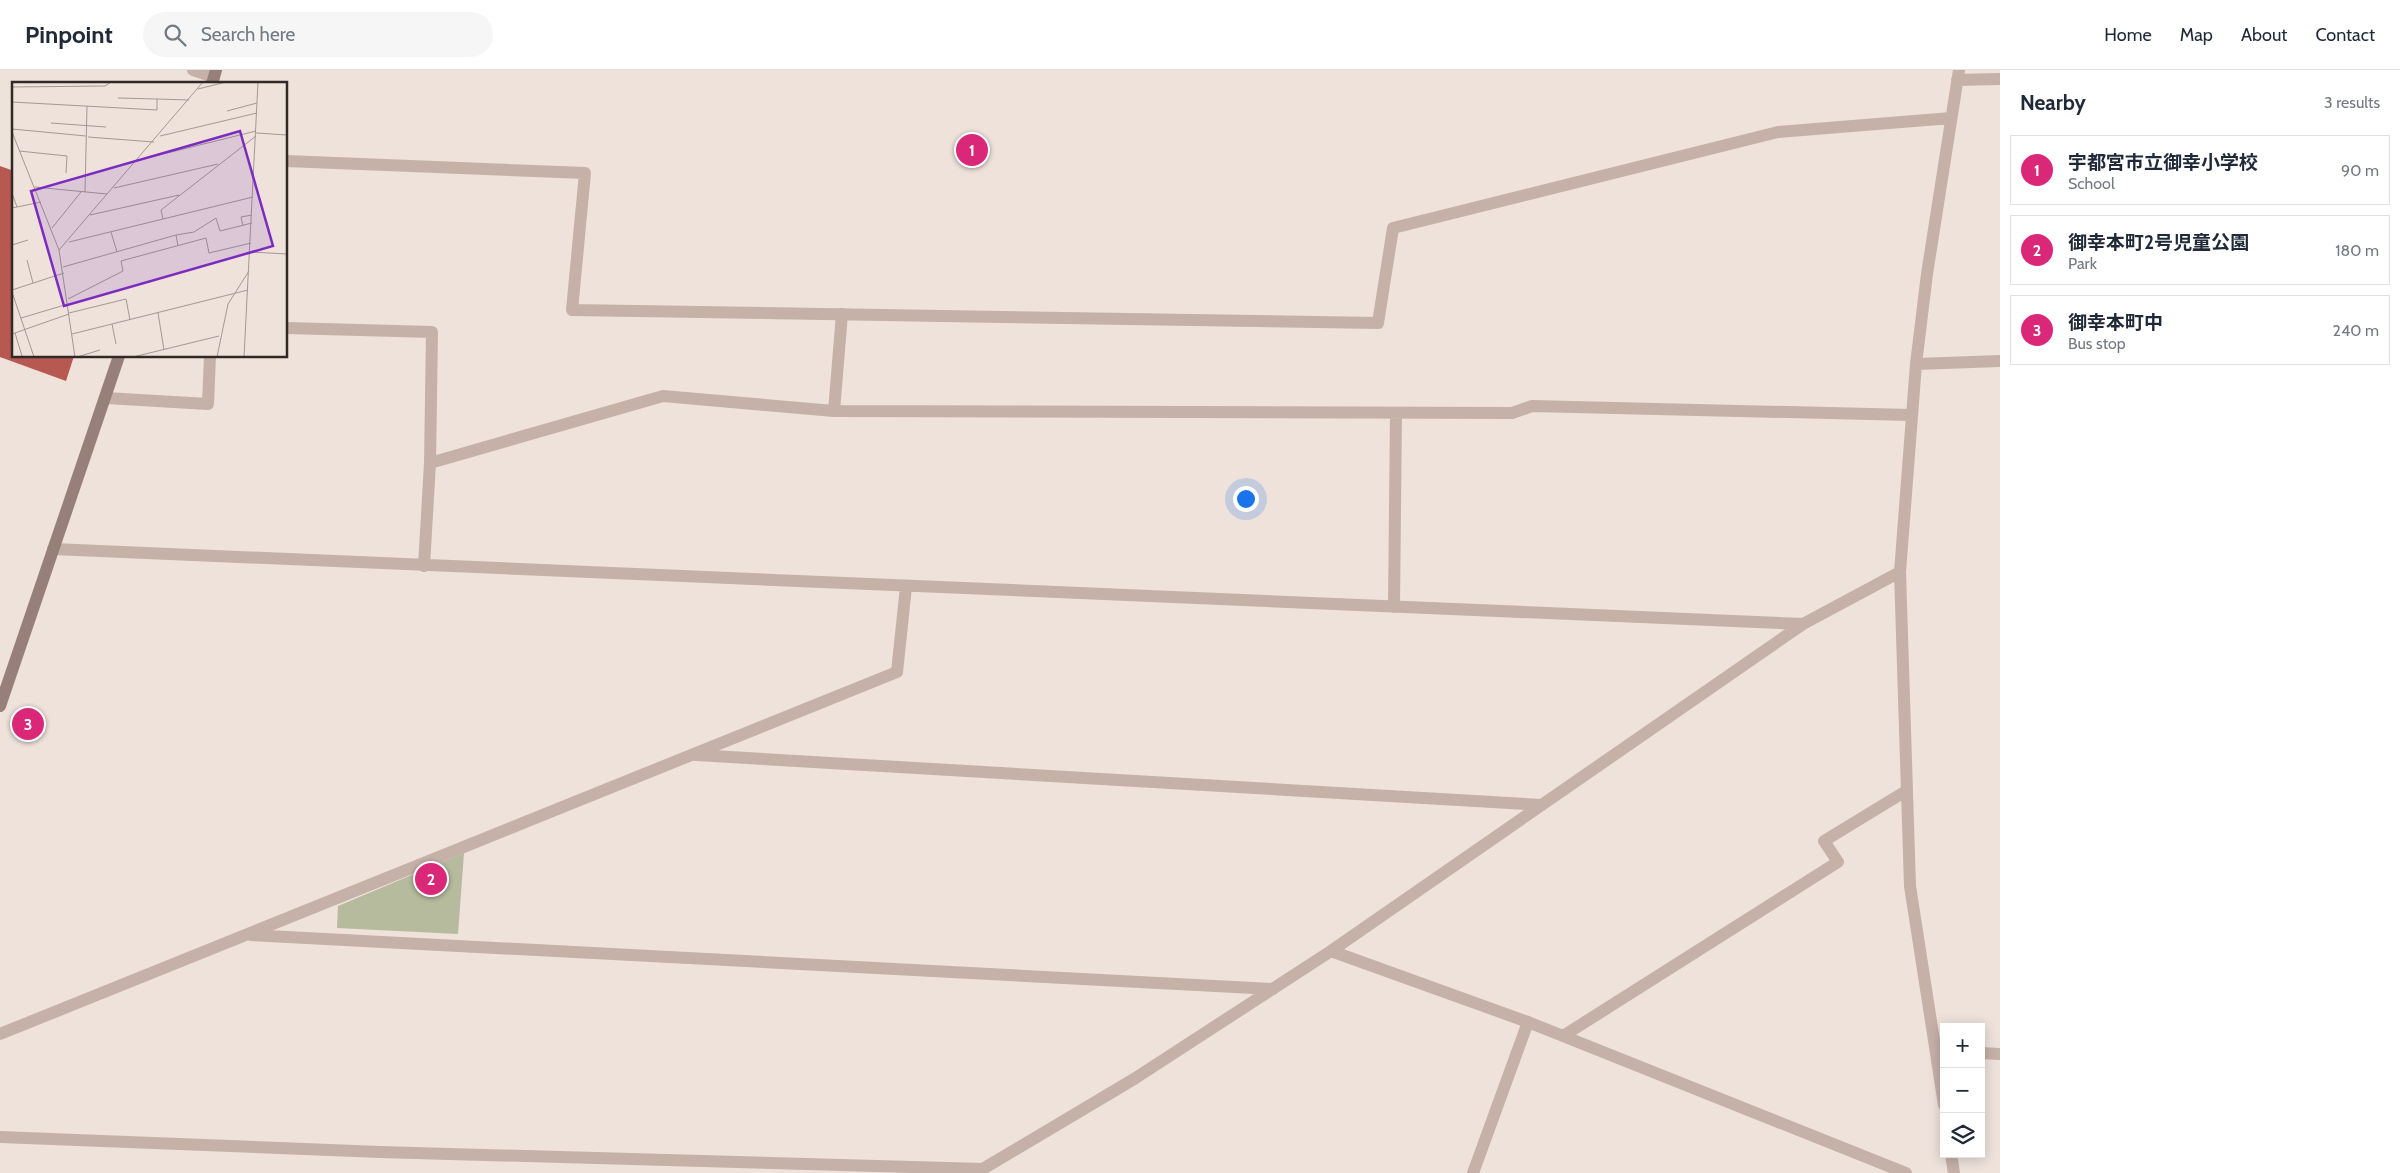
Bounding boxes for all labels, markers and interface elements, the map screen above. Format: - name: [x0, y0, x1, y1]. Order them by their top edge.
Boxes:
- search box: [143, 12, 493, 57]
- text: Pinpoint: [25, 20, 113, 49]
- icon: search: [161, 21, 189, 49]
- text: Search here: [201, 23, 295, 46]
- text: Home: [2104, 24, 2152, 46]
- text: Map: [2180, 24, 2213, 46]
- text: About: [2241, 24, 2287, 46]
- text: Contact: [2315, 24, 2375, 46]
- inset map: [12, 82, 288, 358]
- text: Nearby: [2020, 90, 2086, 115]
- text: 3 results: [2324, 93, 2380, 112]
- pin: 1: [956, 131, 988, 169]
- text: 宇都宮市立御幸小学校: [2068, 151, 2258, 174]
- text: 1: [2034, 161, 2040, 180]
- text: 90 m: [2341, 161, 2379, 180]
- text: School: [2068, 174, 2115, 193]
- text: 御幸本町2号児童公園: [2068, 231, 2249, 254]
- text: 2: [2033, 241, 2041, 260]
- text: 180 m: [2335, 241, 2379, 260]
- text: Park: [2068, 254, 2097, 273]
- text: 御幸本町中: [2068, 311, 2163, 334]
- text: 3: [2033, 321, 2041, 340]
- text: 240 m: [2333, 321, 2379, 340]
- text: Bus stop: [2068, 334, 2126, 353]
- your location: [1233, 486, 1259, 512]
- pin: 3: [12, 705, 44, 743]
- pin: 2: [415, 860, 447, 898]
- map controls: [1940, 1023, 1985, 1158]
- button: +: [1940, 1023, 1985, 1068]
- button: −: [1940, 1068, 1985, 1113]
- button: layers: [1940, 1113, 1985, 1158]

